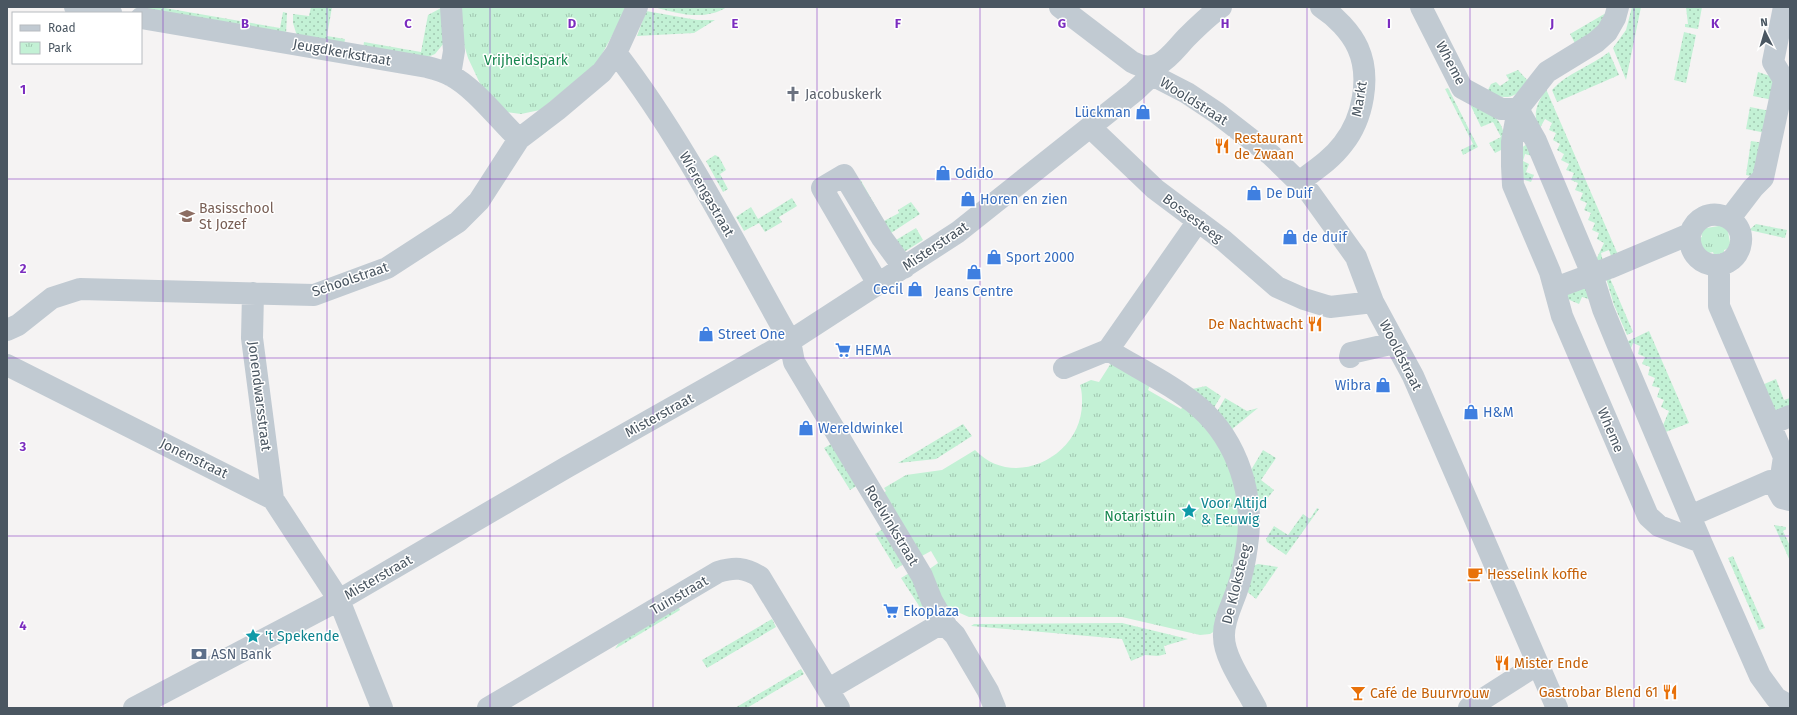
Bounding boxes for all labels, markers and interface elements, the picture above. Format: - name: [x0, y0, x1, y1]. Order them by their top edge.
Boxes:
- legend: [12, 12, 142, 64]
- north arrow: [1745, 12, 1785, 52]
- text: B: [241, 16, 249, 31]
- text: C: [404, 16, 412, 31]
- text: D: [568, 16, 577, 31]
- text: E: [732, 16, 739, 31]
- text: F: [895, 16, 902, 31]
- text: G: [1058, 16, 1066, 31]
- text: H: [1221, 16, 1229, 31]
- text: I: [1387, 16, 1391, 31]
- text: J: [1549, 16, 1554, 31]
- text: K: [1711, 16, 1720, 31]
- text: N: [1760, 16, 1768, 29]
- text: Road: [48, 21, 76, 35]
- street label: Jeugdkerkstraat: [292, 35, 393, 70]
- street label: Wheme: [1432, 38, 1469, 88]
- text: Park: [48, 41, 72, 55]
- park label: Vrijheidspark: [484, 52, 569, 69]
- street label: Wooldstraat: [1157, 74, 1232, 130]
- street label: Markt: [1348, 79, 1371, 118]
- text: 1: [20, 82, 26, 97]
- church icon: Jacobuskerk: [784, 85, 802, 103]
- place label: Jacobuskerk: [805, 86, 883, 103]
- shop icon: Lückman: [1134, 103, 1152, 121]
- place label: Lückman: [1074, 104, 1131, 121]
- place label: Restaurant de Zwaan: [1234, 130, 1304, 163]
- restaurant icon: Restaurant de Zwaan: [1213, 137, 1231, 155]
- street label: Wierengastraat: [675, 149, 738, 241]
- shop icon: Odido: [934, 164, 952, 182]
- place label: Odido: [955, 165, 994, 182]
- shop icon: De Duif: [1245, 184, 1263, 202]
- place label: De Duif: [1266, 185, 1313, 202]
- shop icon: Horen en zien: [959, 190, 977, 208]
- street label: Bossesteeg: [1159, 190, 1227, 247]
- place label: Horen en zien: [980, 191, 1068, 208]
- place label: Basisschool St Jozef: [199, 200, 274, 233]
- school or university icon: Basisschool St Jozef: [178, 207, 196, 225]
- street label: Misterstraat: [899, 218, 972, 275]
- shop icon: de duif: [1281, 228, 1299, 246]
- place label: de duif: [1302, 229, 1348, 246]
- shop icon: Sport 2000: [985, 248, 1003, 266]
- place label: Sport 2000: [1006, 249, 1075, 266]
- street label: Schoolstraat: [310, 258, 392, 300]
- text: 2: [20, 261, 27, 276]
- shop icon: Jeans Centre: [965, 263, 983, 281]
- shop icon: Cecil: [906, 280, 924, 298]
- place label: Cecil: [873, 281, 903, 298]
- place label: Jeans Centre: [935, 283, 1013, 300]
- restaurant icon: De Nachtwacht: [1306, 315, 1324, 333]
- place label: De Nachtwacht: [1208, 316, 1304, 333]
- street label: Wooldstraat: [1376, 317, 1426, 394]
- shop icon: Street One: [697, 325, 715, 343]
- place label: Street One: [718, 326, 785, 343]
- street label: Jonendwarsstraat: [244, 340, 275, 453]
- supermarket icon: HEMA: [834, 341, 852, 359]
- place label: HEMA: [855, 342, 891, 359]
- shop icon: Wibra: [1374, 376, 1392, 394]
- place label: Wibra: [1335, 377, 1371, 394]
- street label: Misterstraat: [622, 389, 697, 441]
- shop icon: H&M: [1462, 403, 1480, 421]
- place label: H&M: [1483, 404, 1514, 421]
- street label: Wheme: [1594, 405, 1628, 455]
- shop icon: Wereldwinkel: [797, 419, 815, 437]
- place label: Wereldwinkel: [818, 420, 903, 437]
- street label: Jonenstraat: [157, 435, 231, 483]
- text: 3: [19, 439, 27, 454]
- street label: Roelvinkstraat: [861, 482, 923, 569]
- place label: Voor Altijd & Eeuwig: [1201, 495, 1267, 528]
- place icon: Voor Altijd & Eeuwig: [1180, 502, 1198, 520]
- park label: Notaristuin: [1104, 508, 1176, 525]
- street label: De Kloksteeg: [1218, 542, 1255, 626]
- street label: Misterstraat: [341, 551, 416, 604]
- cafe icon: Hesselink koffie: [1466, 565, 1484, 583]
- place label: Hesselink koffie: [1487, 566, 1587, 583]
- street label: Tuinstraat: [647, 572, 712, 619]
- supermarket icon: Ekoplaza: [882, 602, 900, 620]
- place label: Ekoplaza: [903, 603, 959, 620]
- text: 4: [19, 618, 27, 633]
- place icon: 't Spekende: [244, 627, 262, 645]
- place label: 't Spekende: [265, 628, 339, 645]
- bank icon: ASN Bank: [190, 645, 208, 663]
- place label: ASN Bank: [211, 646, 272, 663]
- restaurant icon: Mister Ende: [1493, 654, 1511, 672]
- place label: Mister Ende: [1514, 655, 1589, 672]
- restaurant icon: Gastrobar Blend 61: [1661, 683, 1679, 701]
- bar icon: Café de Buurvrouw: [1349, 684, 1367, 702]
- place label: Gastrobar Blend 61: [1539, 684, 1658, 701]
- place label: Café de Buurvrouw: [1370, 685, 1489, 702]

